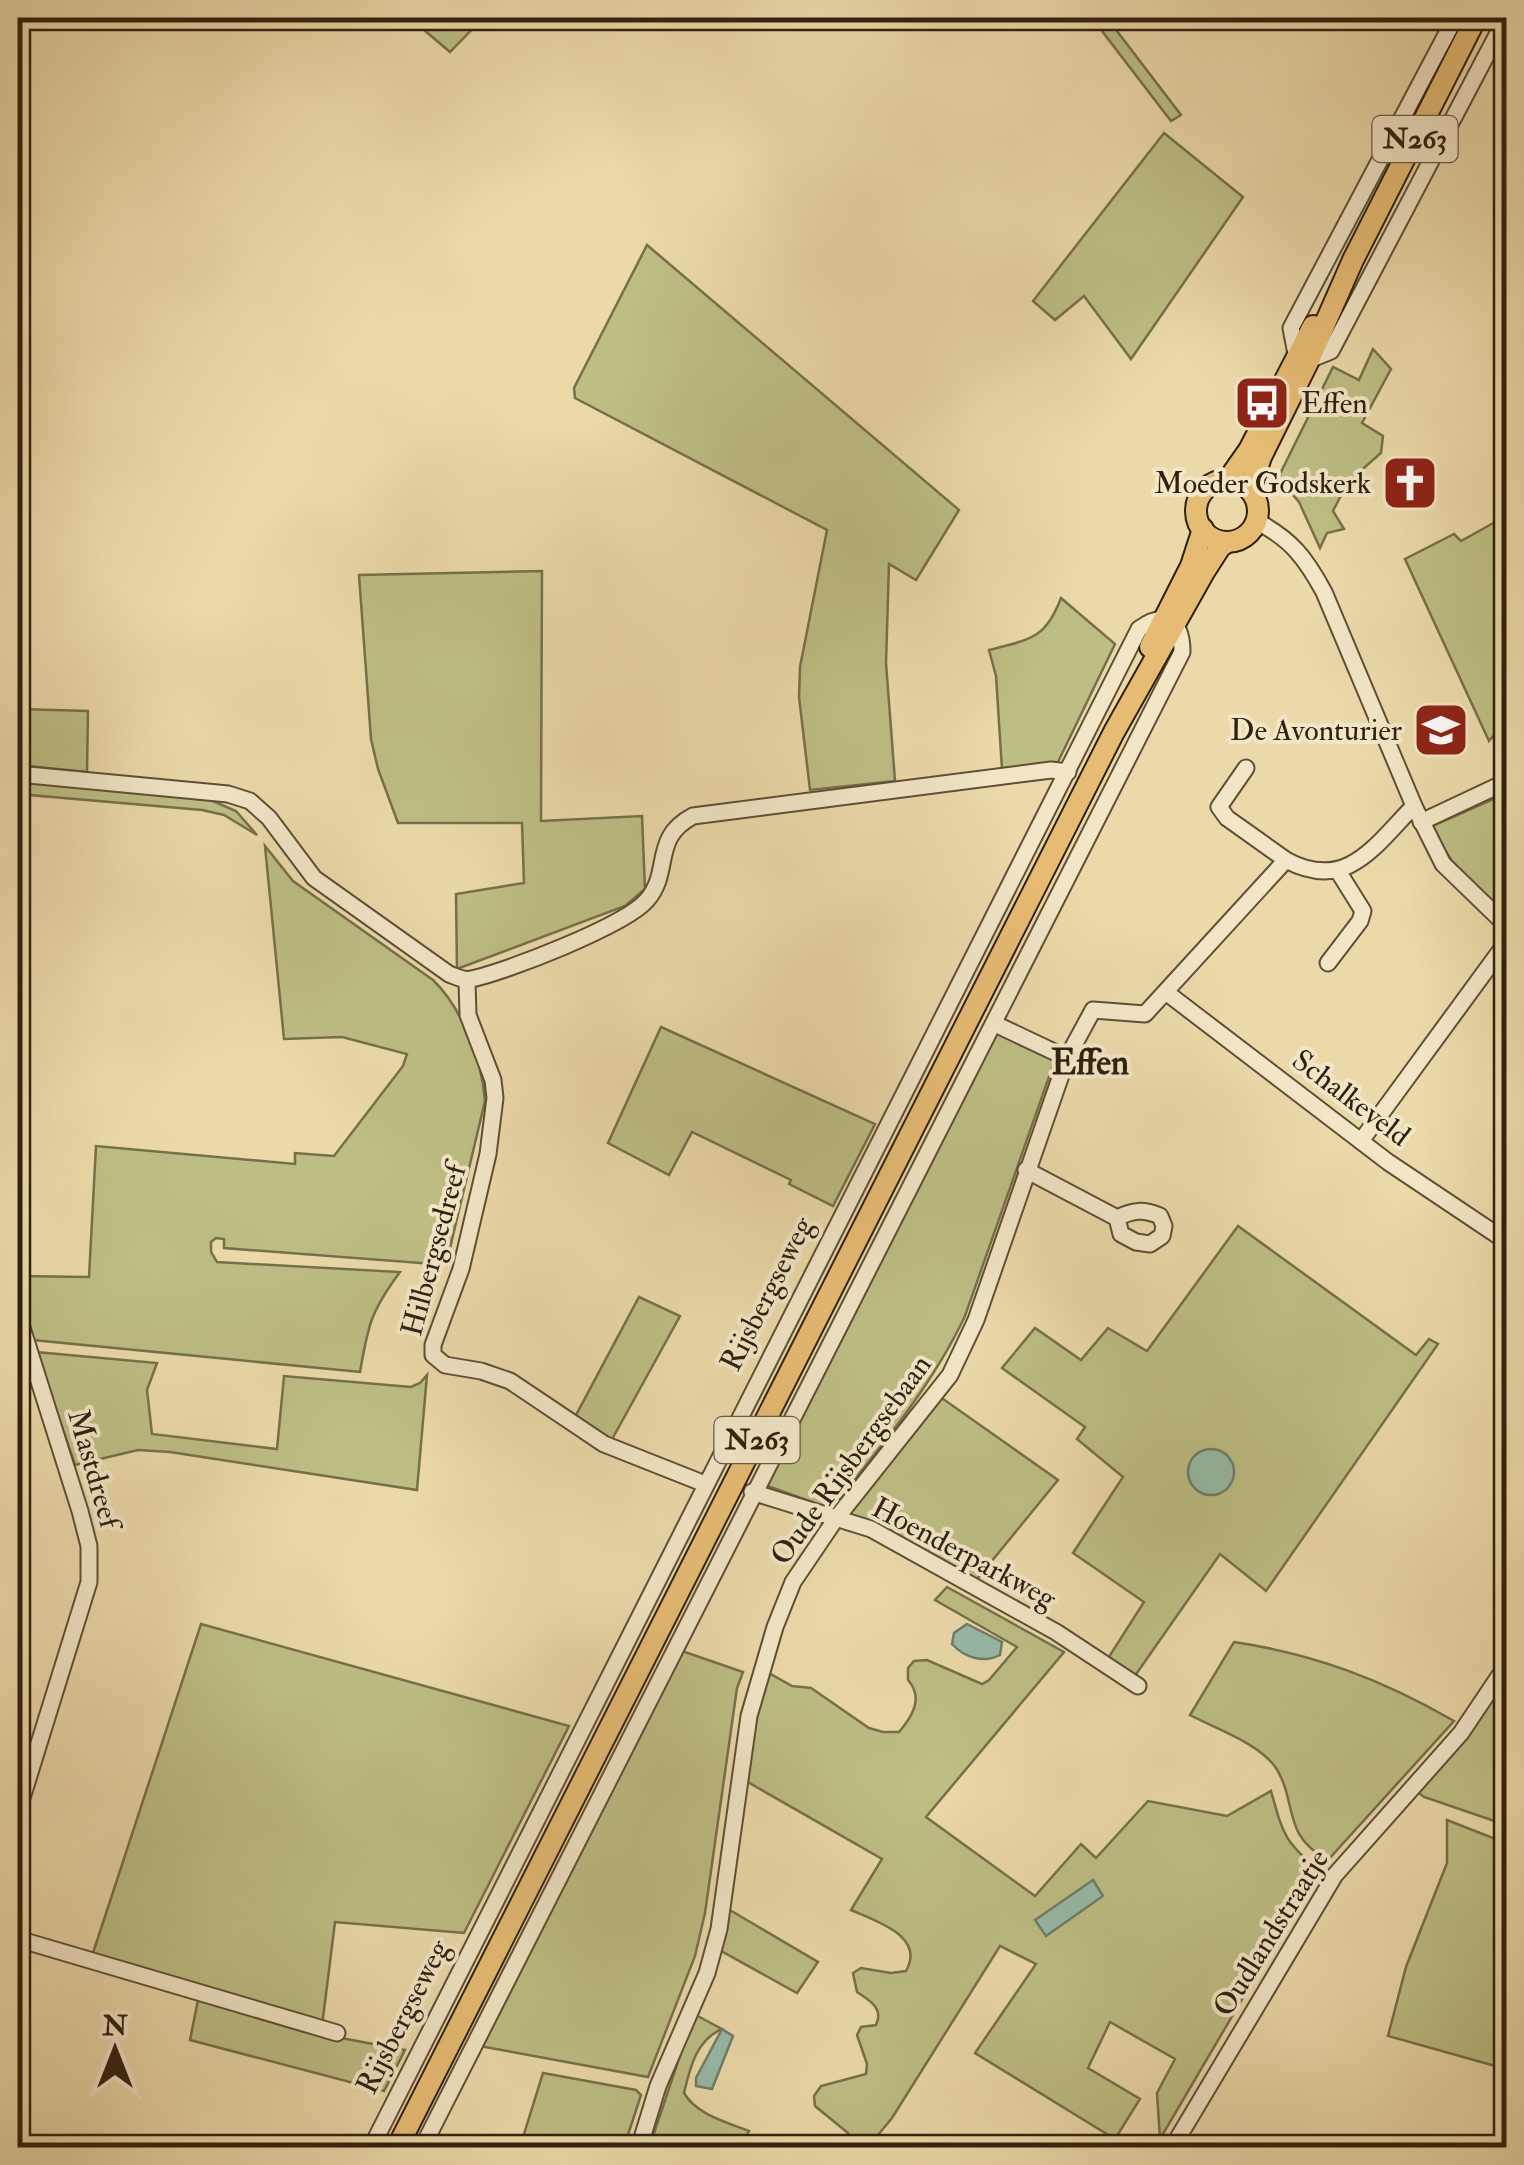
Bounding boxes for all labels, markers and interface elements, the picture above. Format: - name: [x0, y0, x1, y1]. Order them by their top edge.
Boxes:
- road number: N263: [1372, 116, 1458, 162]
- bus stop icon: Effen: [1232, 373, 1292, 433]
- place label: Effen: [1301, 385, 1368, 422]
- church icon: Moeder Godskerk: [1380, 453, 1440, 513]
- place label: Moeder Godskerk: [1154, 465, 1371, 502]
- school or university icon: De Avonturier: [1411, 700, 1471, 760]
- place label: De Avonturier: [1230, 712, 1402, 749]
- district label: Effen: [1051, 1041, 1129, 1085]
- street label: Schalkeveld: [1285, 1042, 1418, 1155]
- street label: Hilbergsedreef: [393, 1156, 476, 1340]
- street label: Rijsbergseweg: [712, 1210, 822, 1377]
- street label: Oude Rijsbergsebaan: [762, 1348, 940, 1572]
- street label: Mastdreef: [59, 1405, 130, 1537]
- road number: N263: [714, 1417, 800, 1463]
- street label: Hoenderparkweg: [866, 1489, 1064, 1618]
- street label: Oudlandstraatje: [1205, 1843, 1337, 2023]
- street label: Rijsbergseweg: [348, 1933, 458, 2100]
- north arrow: [65, 2000, 165, 2100]
- text: N: [101, 2009, 128, 2044]

